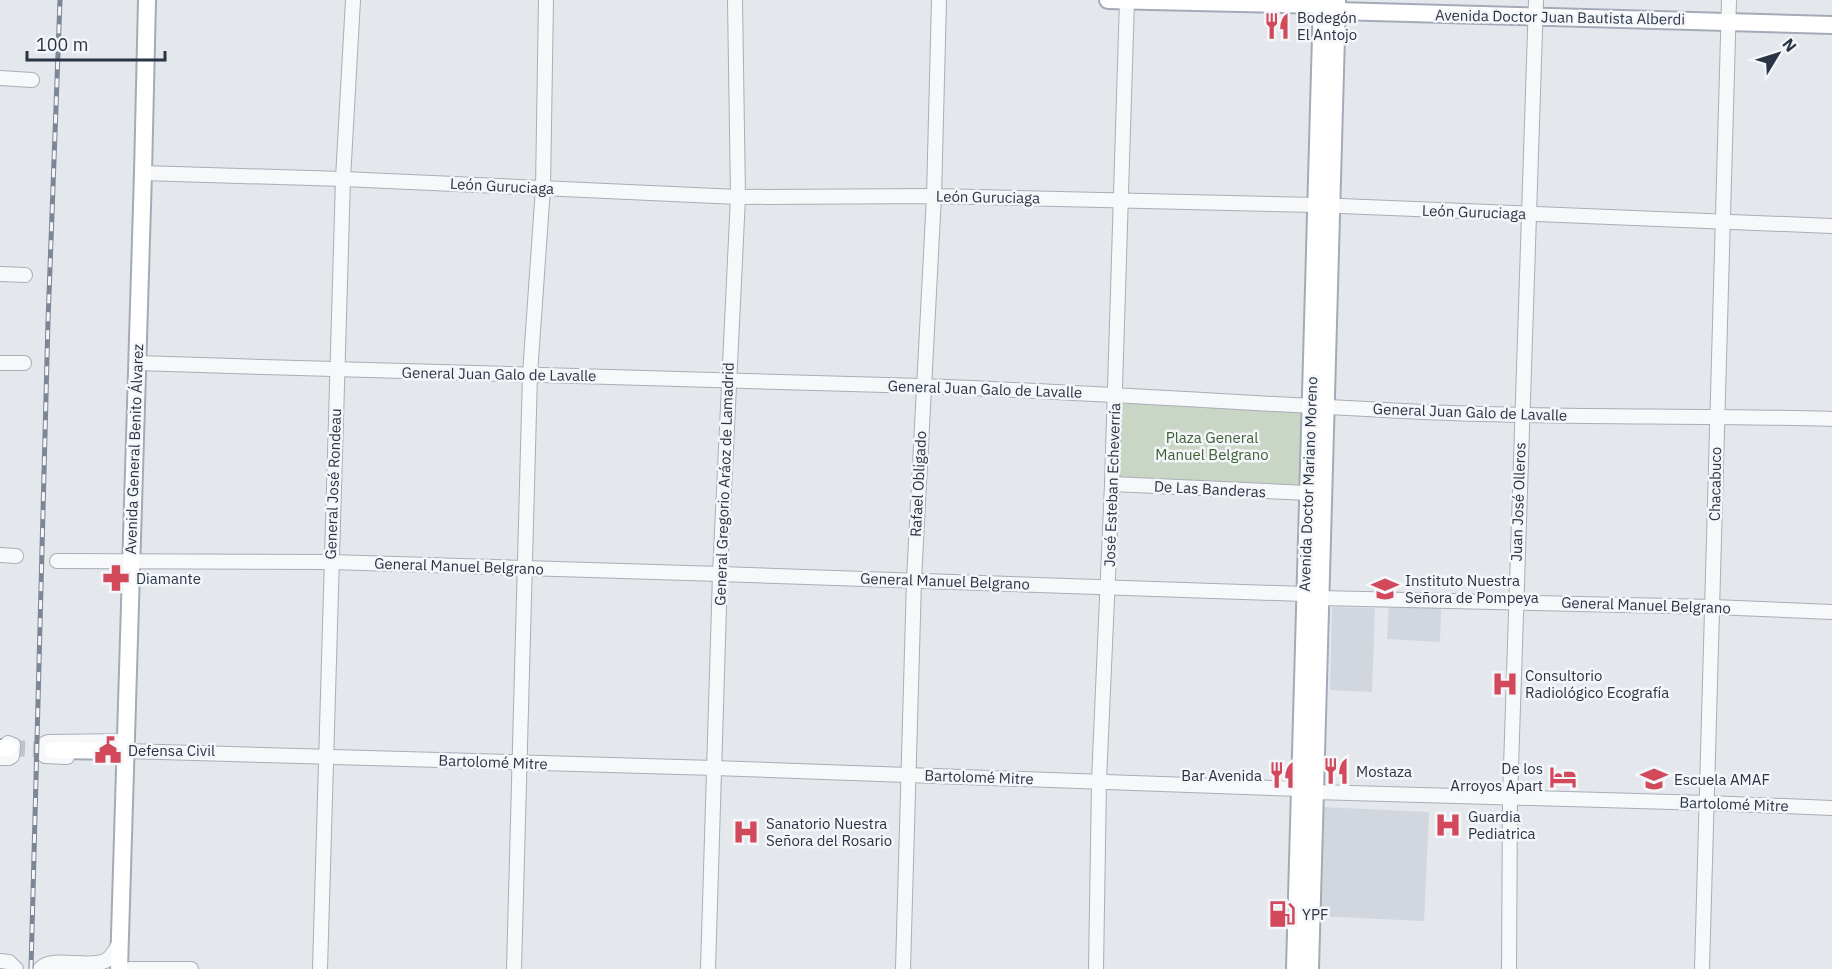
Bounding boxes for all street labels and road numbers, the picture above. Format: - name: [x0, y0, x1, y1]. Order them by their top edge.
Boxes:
- street label: Avenida Doctor Juan Bautista Alberdi: [1435, 5, 1685, 29]
- street label: León Guruciaga: [449, 174, 555, 198]
- street label: León Guruciaga: [936, 187, 1040, 207]
- street label: León Guruciaga: [1422, 201, 1526, 223]
- street label: Avenida General Benito Álvarez: [121, 343, 147, 555]
- street label: General Gregorio Aráoz de Lamadrid: [710, 362, 738, 606]
- street label: General Juan Galo de Lavalle: [402, 363, 596, 385]
- street label: General Juan Galo de Lavalle: [887, 376, 1083, 402]
- street label: Avenida Doctor Mariano Moreno: [1295, 376, 1321, 592]
- street label: General Juan Galo de Lavalle: [1372, 399, 1568, 425]
- street label: José Esteban Echeverría: [1100, 403, 1124, 567]
- street label: General José Rondeau: [321, 408, 345, 560]
- street label: Rafael Obligado: [906, 430, 930, 538]
- street label: Juan José Olleros: [1506, 442, 1530, 562]
- street label: Chacabuco: [1705, 447, 1725, 521]
- street label: De Las Banderas: [1153, 477, 1267, 501]
- street label: General Manuel Belgrano: [374, 554, 544, 578]
- street label: General Manuel Belgrano: [860, 569, 1030, 593]
- street label: General Manuel Belgrano: [1561, 593, 1731, 617]
- street label: Bartolomé Mitre: [438, 751, 548, 773]
- street label: Bartolomé Mitre: [924, 766, 1034, 788]
- street label: Bartolomé Mitre: [1679, 793, 1789, 815]

